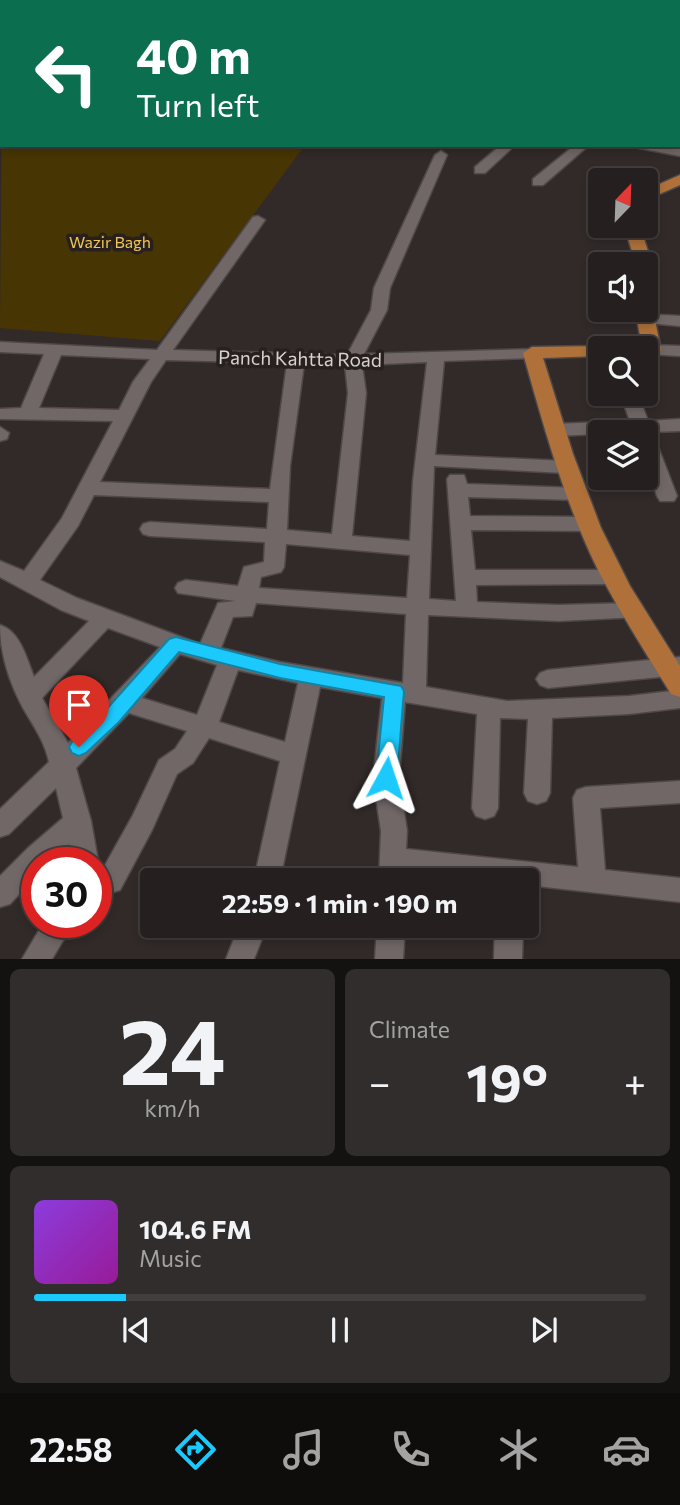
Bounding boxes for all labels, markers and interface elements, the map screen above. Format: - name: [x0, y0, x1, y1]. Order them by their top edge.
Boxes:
- text: 40 m: [136, 24, 251, 84]
- icon: left: [21, 28, 112, 119]
- text: Turn left: [136, 84, 260, 124]
- north arrow: [588, 168, 658, 238]
- map controls: [588, 168, 658, 490]
- park label: Wazir Bagh: [69, 232, 151, 251]
- button: sound: [588, 252, 658, 322]
- button: search: [588, 336, 658, 406]
- street label: Panch Kahtta Road: [218, 345, 382, 371]
- button: layers: [588, 420, 658, 490]
- pin: [49, 675, 109, 747]
- icon: arrive: [60, 686, 98, 724]
- position arrow: [349, 741, 423, 815]
- speed limit sign: 30: [21, 847, 112, 938]
- text: 22:59 · 1 min · 190 m: [222, 887, 457, 918]
- text: 24: [119, 992, 226, 1104]
- text: Climate: [369, 1015, 450, 1043]
- text: 19°: [466, 1049, 548, 1113]
- text: −: [369, 1058, 391, 1105]
- text: +: [624, 1058, 646, 1105]
- text: km/h: [145, 1094, 200, 1122]
- text: 104.6 FM: [139, 1213, 251, 1244]
- text: Music: [139, 1244, 202, 1272]
- icon: previous: [117, 1311, 155, 1349]
- icon: pause: [321, 1311, 359, 1349]
- icon: next: [525, 1311, 563, 1349]
- icon: directions: [171, 1425, 220, 1474]
- icon: music: [279, 1425, 328, 1474]
- icon: phone: [386, 1425, 435, 1474]
- icon: climate: [494, 1425, 543, 1474]
- icon: car: [602, 1425, 651, 1474]
- text: 22:58: [29, 1429, 113, 1469]

